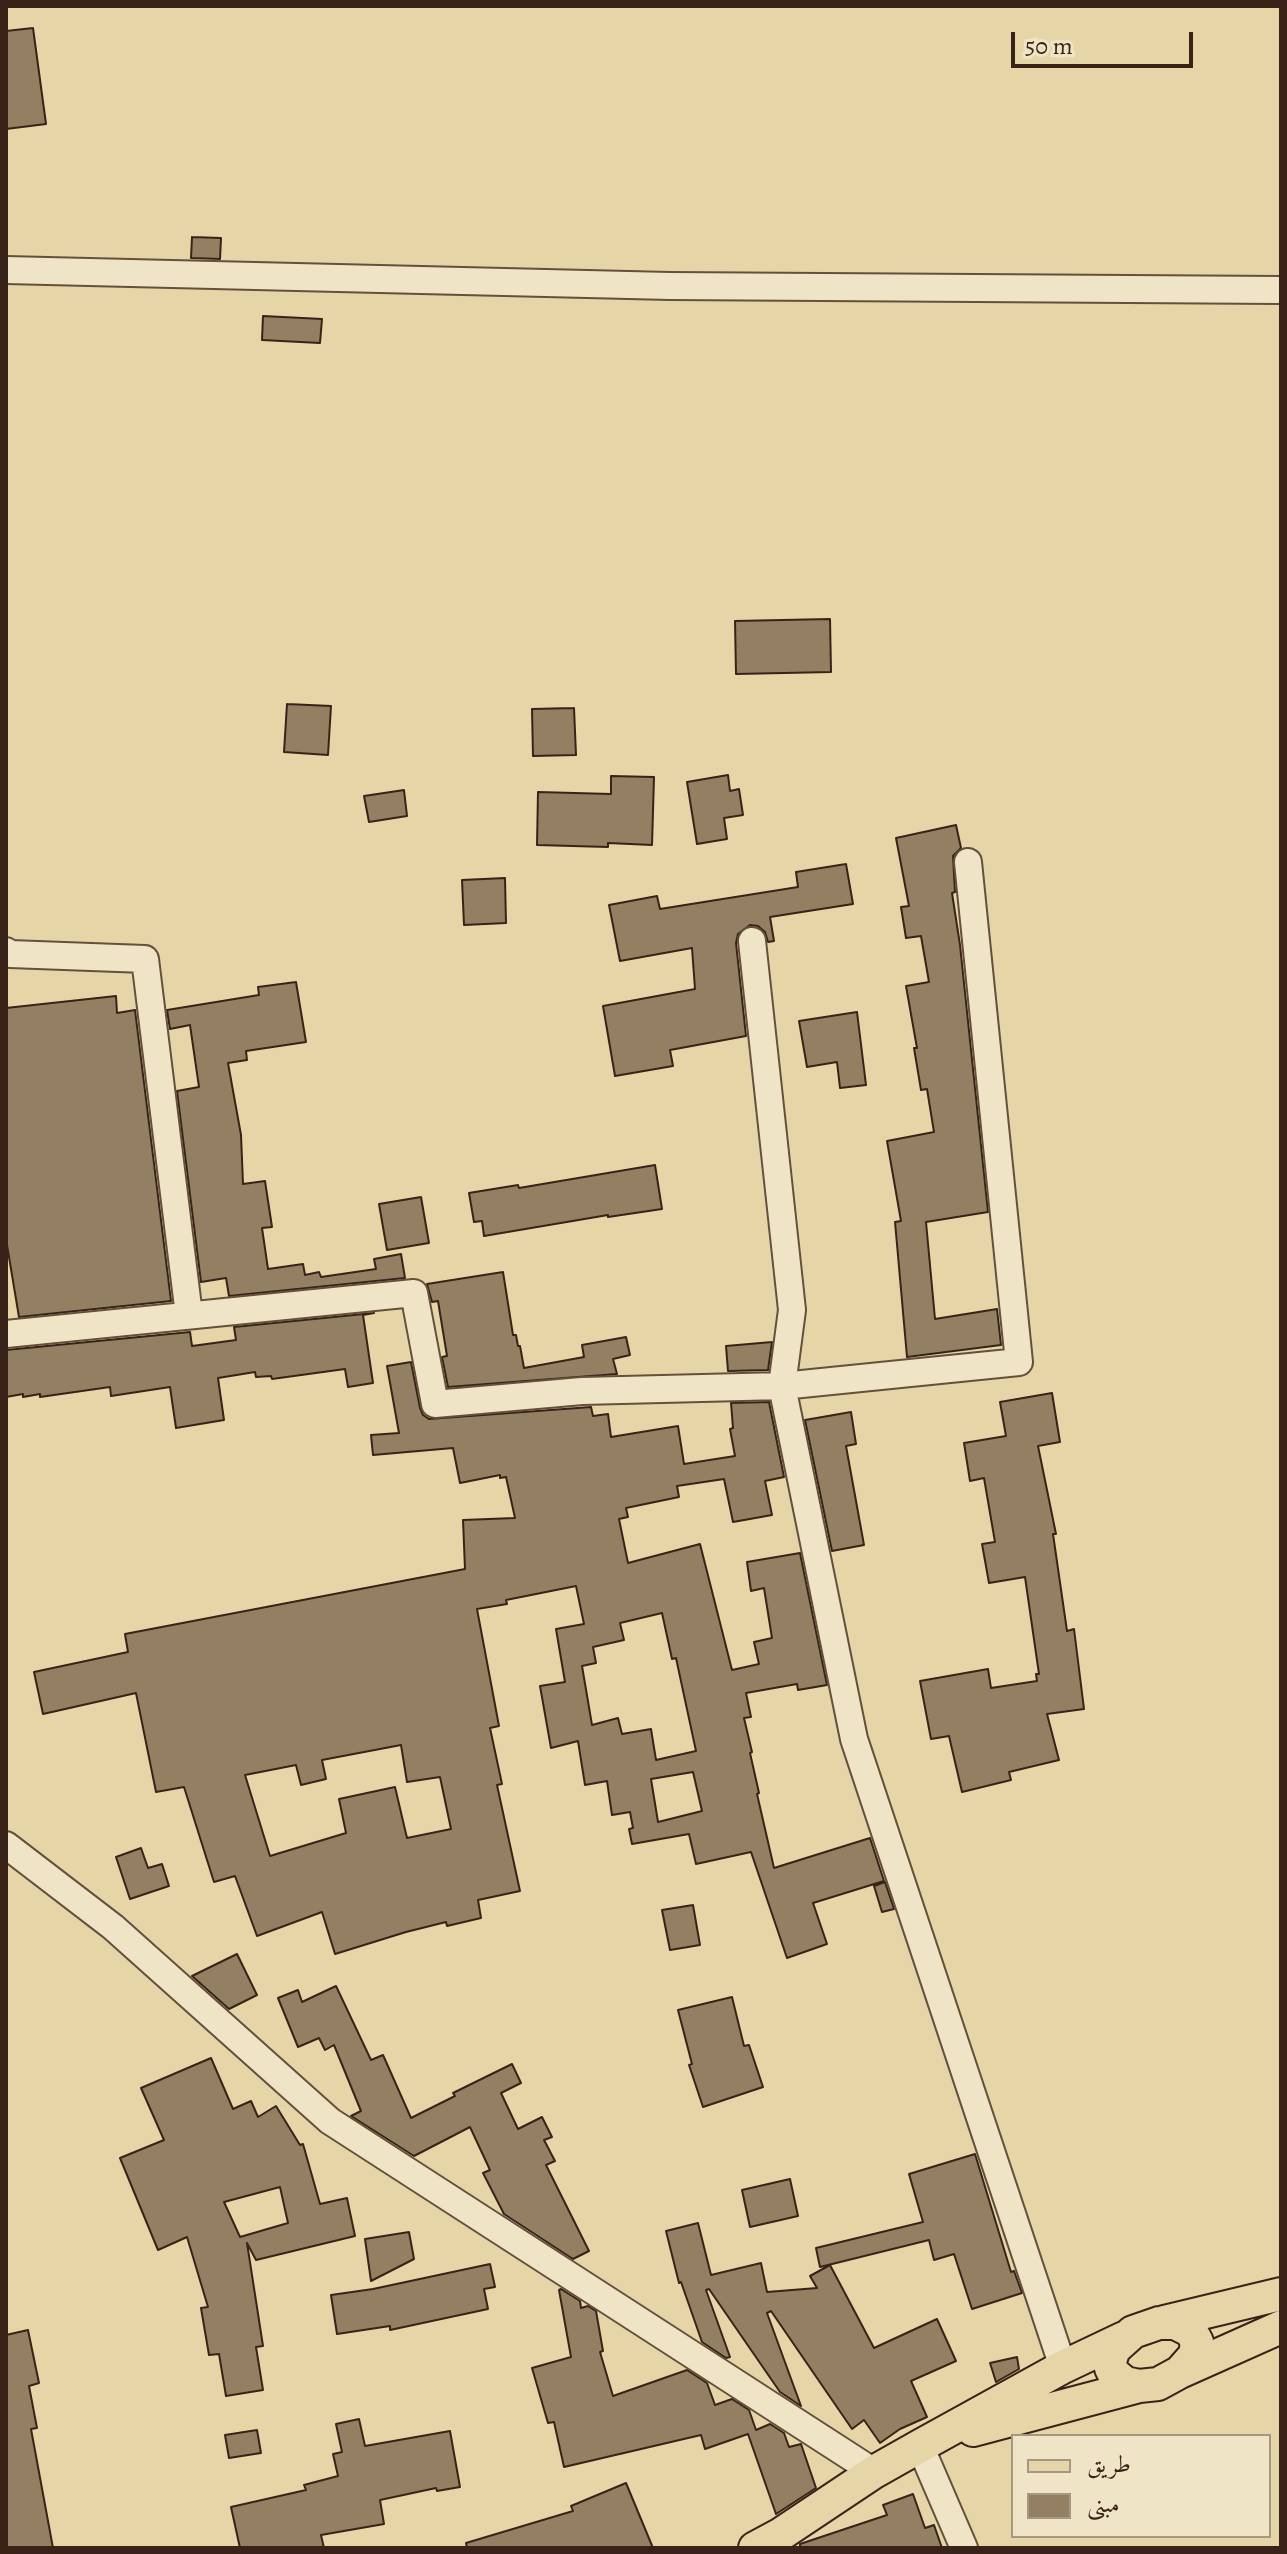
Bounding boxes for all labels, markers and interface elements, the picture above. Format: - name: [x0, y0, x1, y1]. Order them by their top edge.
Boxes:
- scale bar: [1015, 16, 1197, 66]
- text: 50 m: [1025, 30, 1073, 62]
- legend: [1011, 2434, 1271, 2538]
- text: طريق: [1087, 2448, 1131, 2480]
- text: مبنى: [1087, 2488, 1120, 2520]

